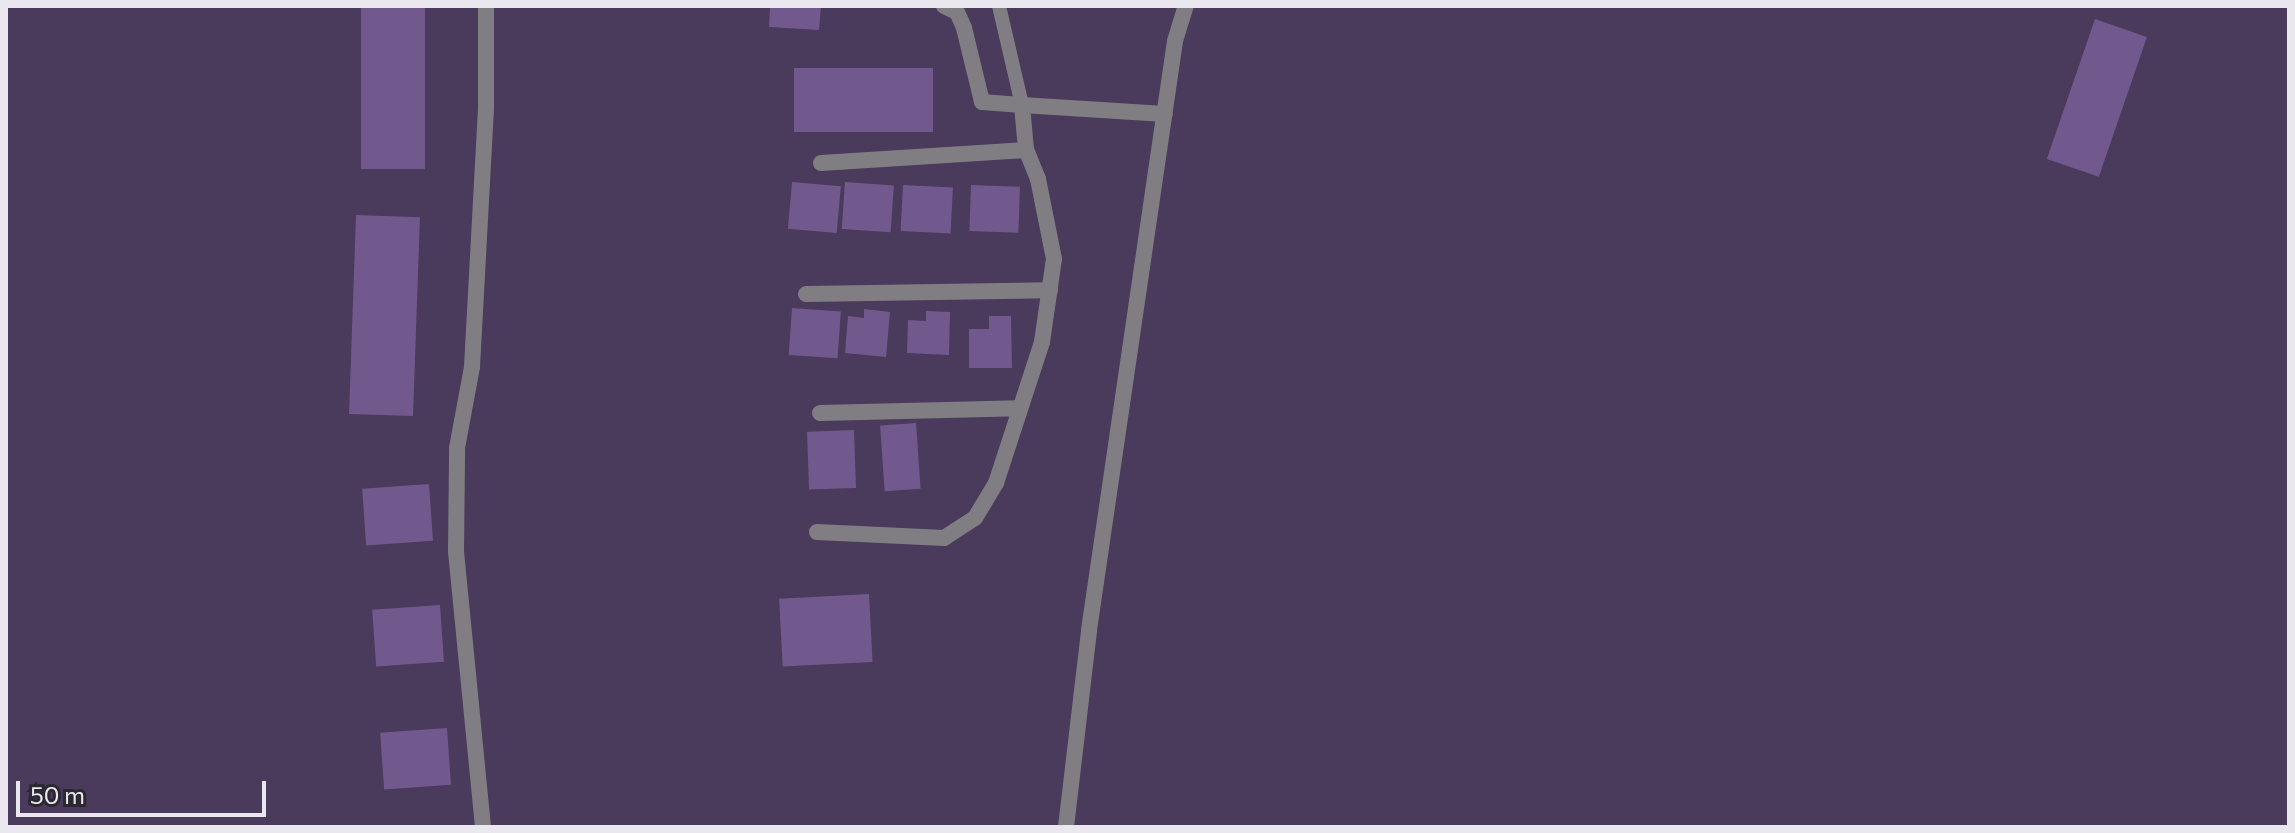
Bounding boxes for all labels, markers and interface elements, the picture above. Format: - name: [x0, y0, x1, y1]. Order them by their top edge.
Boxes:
- scale bar: [20, 765, 270, 815]
- text: 50 m: [30, 780, 85, 809]

